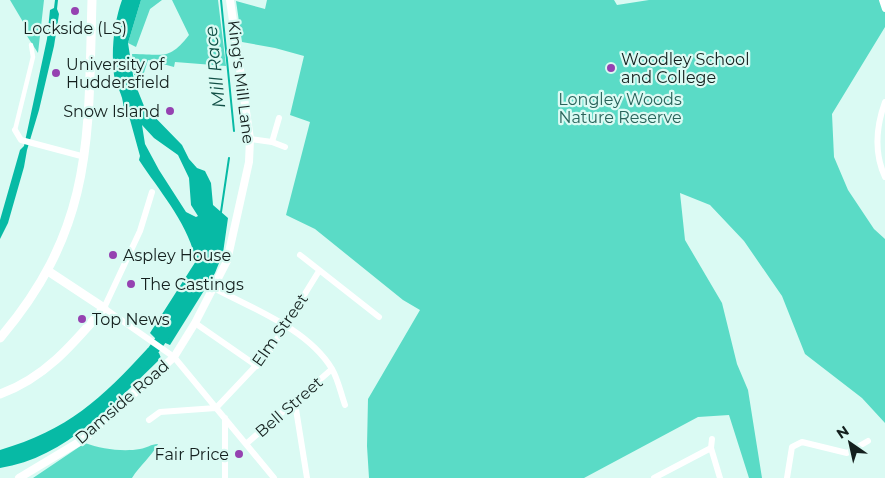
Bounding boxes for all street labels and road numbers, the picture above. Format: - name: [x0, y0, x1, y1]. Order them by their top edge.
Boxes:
- street label: King's Mill Lane: [224, 19, 258, 145]
- street label: Elm Street: [248, 290, 312, 370]
- street label: Damside Road: [71, 356, 173, 448]
- street label: Bell Street: [251, 372, 327, 441]

